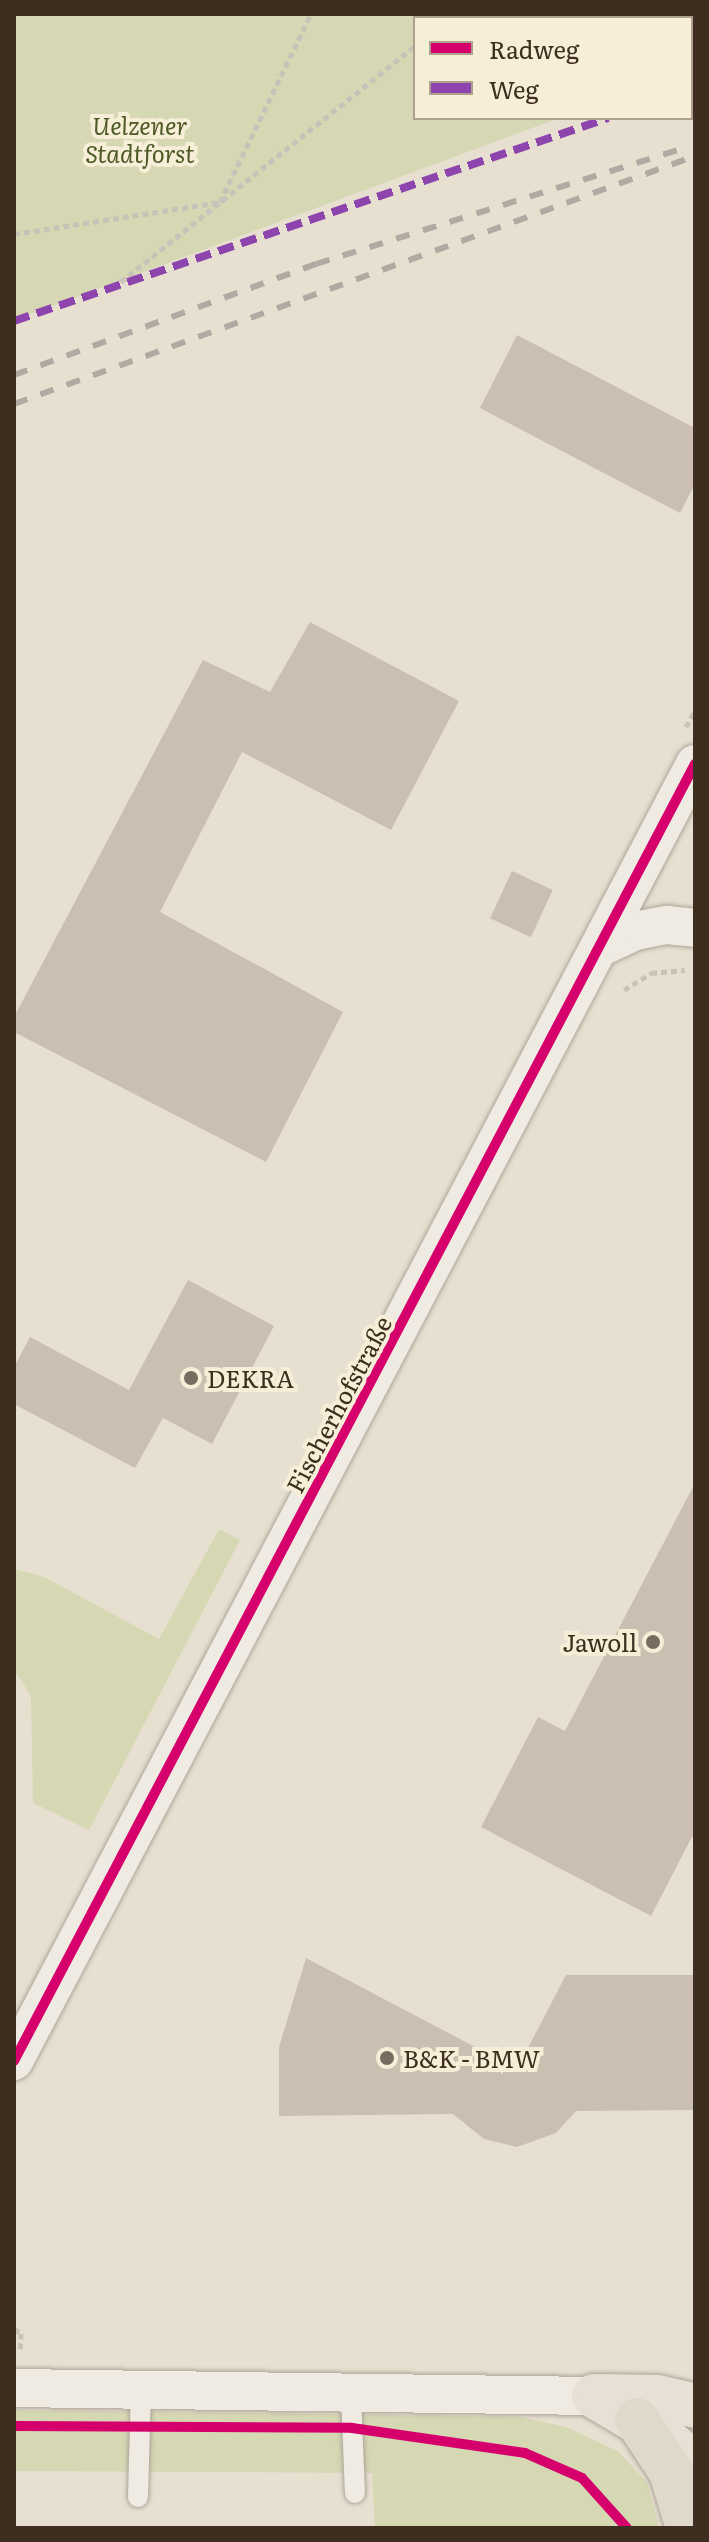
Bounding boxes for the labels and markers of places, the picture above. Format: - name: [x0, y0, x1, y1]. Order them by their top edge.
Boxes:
- place label: DEKRA: [207, 1364, 294, 1392]
- marker: DEKRA: [182, 1369, 200, 1387]
- place label: Jawoll: [562, 1628, 637, 1656]
- marker: Jawoll: [644, 1633, 662, 1651]
- place label: B&K - BMW: [403, 2044, 540, 2072]
- marker: B&K - BMW: [378, 2049, 396, 2067]

